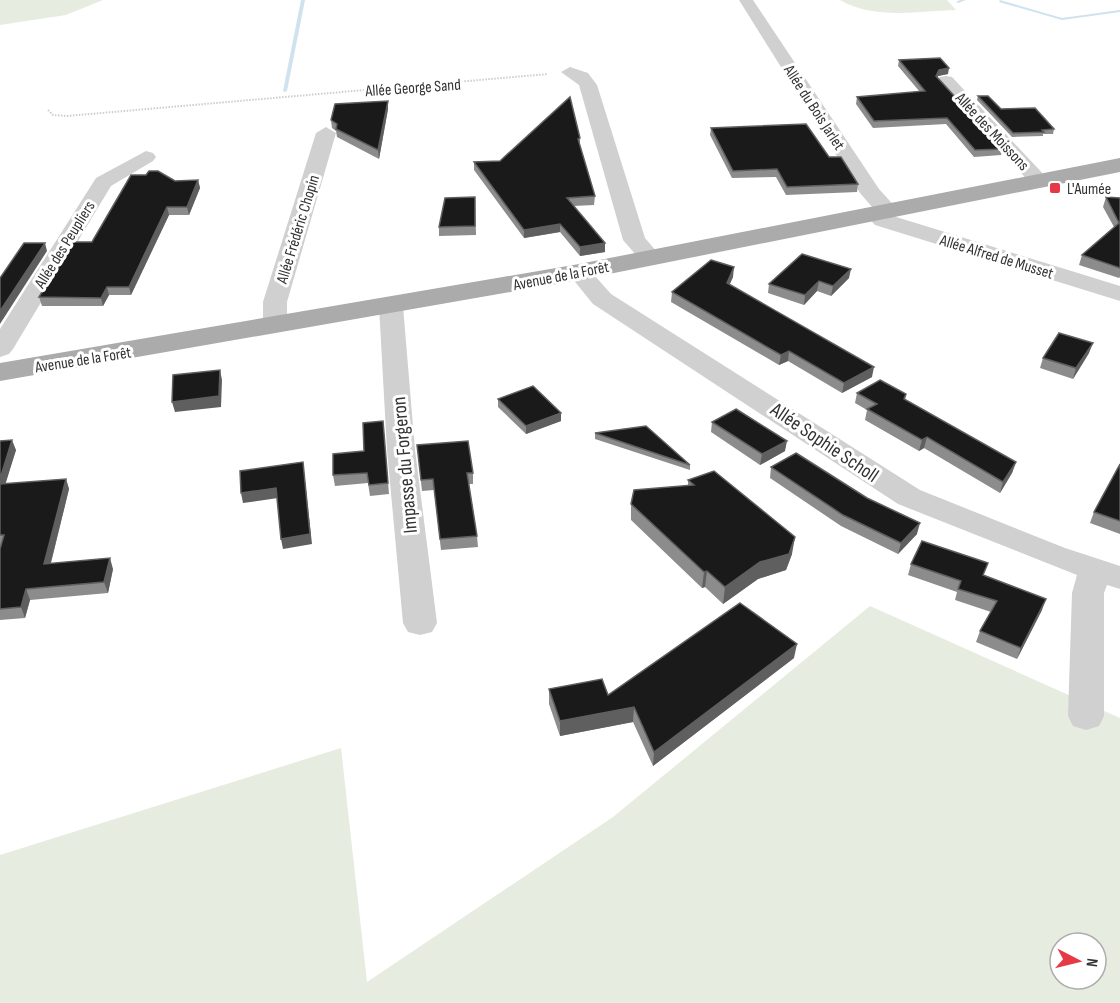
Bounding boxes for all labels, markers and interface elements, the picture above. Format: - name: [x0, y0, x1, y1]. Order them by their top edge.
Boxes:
- street label: Allée du Bois Jarlet: [779, 61, 848, 154]
- street label: Allée George Sand: [364, 76, 461, 101]
- street label: Allée des Moissons: [950, 88, 1033, 175]
- street label: Allée Frédéric Chopin: [273, 173, 324, 287]
- place label: L'Aumée: [1067, 180, 1111, 199]
- marker: L'Aumée: [1048, 181, 1062, 195]
- street label: Allée des Peupliers: [30, 198, 100, 293]
- street label: Allée Alfred de Musset: [937, 231, 1056, 284]
- street label: Avenue de la Forêt: [511, 258, 611, 295]
- street label: Avenue de la Forêt: [33, 343, 133, 378]
- street label: Impasse du Forgeron: [387, 396, 423, 534]
- street label: Allée Sophie Scholl: [765, 397, 883, 488]
- north arrow: [1048, 931, 1108, 991]
- text: N: [1081, 957, 1101, 968]

